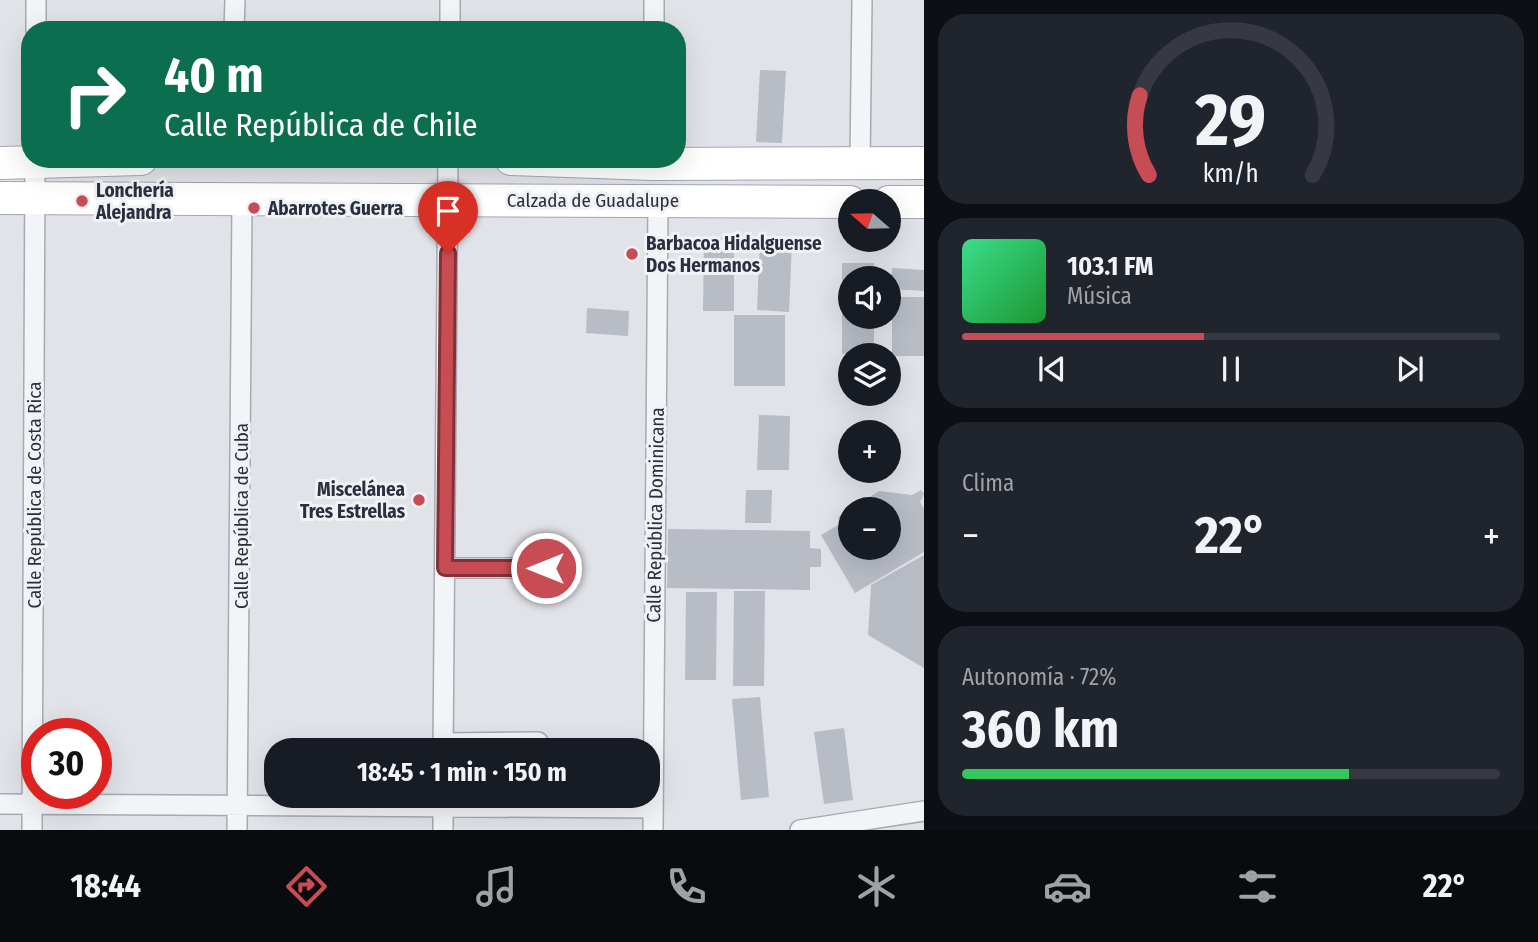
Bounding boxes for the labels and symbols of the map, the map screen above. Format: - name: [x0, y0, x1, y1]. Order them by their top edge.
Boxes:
- place label: Lonchería Alejandra: [95, 179, 174, 224]
- pin: [418, 181, 478, 253]
- street label: Calzada de Guadalupe: [507, 189, 679, 212]
- north arrow: [838, 189, 901, 252]
- marker: Lonchería Alejandra: [74, 193, 90, 209]
- place label: Abarrotes Guerra: [267, 197, 403, 220]
- marker: Abarrotes Guerra: [246, 200, 262, 216]
- place label: Barbacoa Hidalguense Dos Hermanos: [646, 232, 822, 277]
- marker: Barbacoa Hidalguense Dos Hermanos: [624, 246, 640, 262]
- street label: Calle República de Costa Rica: [23, 381, 46, 609]
- street label: Calle República Dominicana: [642, 407, 669, 623]
- street label: Calle República de Cuba: [230, 423, 253, 609]
- place label: Miscelánea Tres Estrellas: [300, 478, 406, 523]
- marker: Miscelánea Tres Estrellas: [411, 492, 427, 508]
- position arrow: [509, 531, 583, 605]
- speed limit sign: 30: [21, 718, 112, 809]

